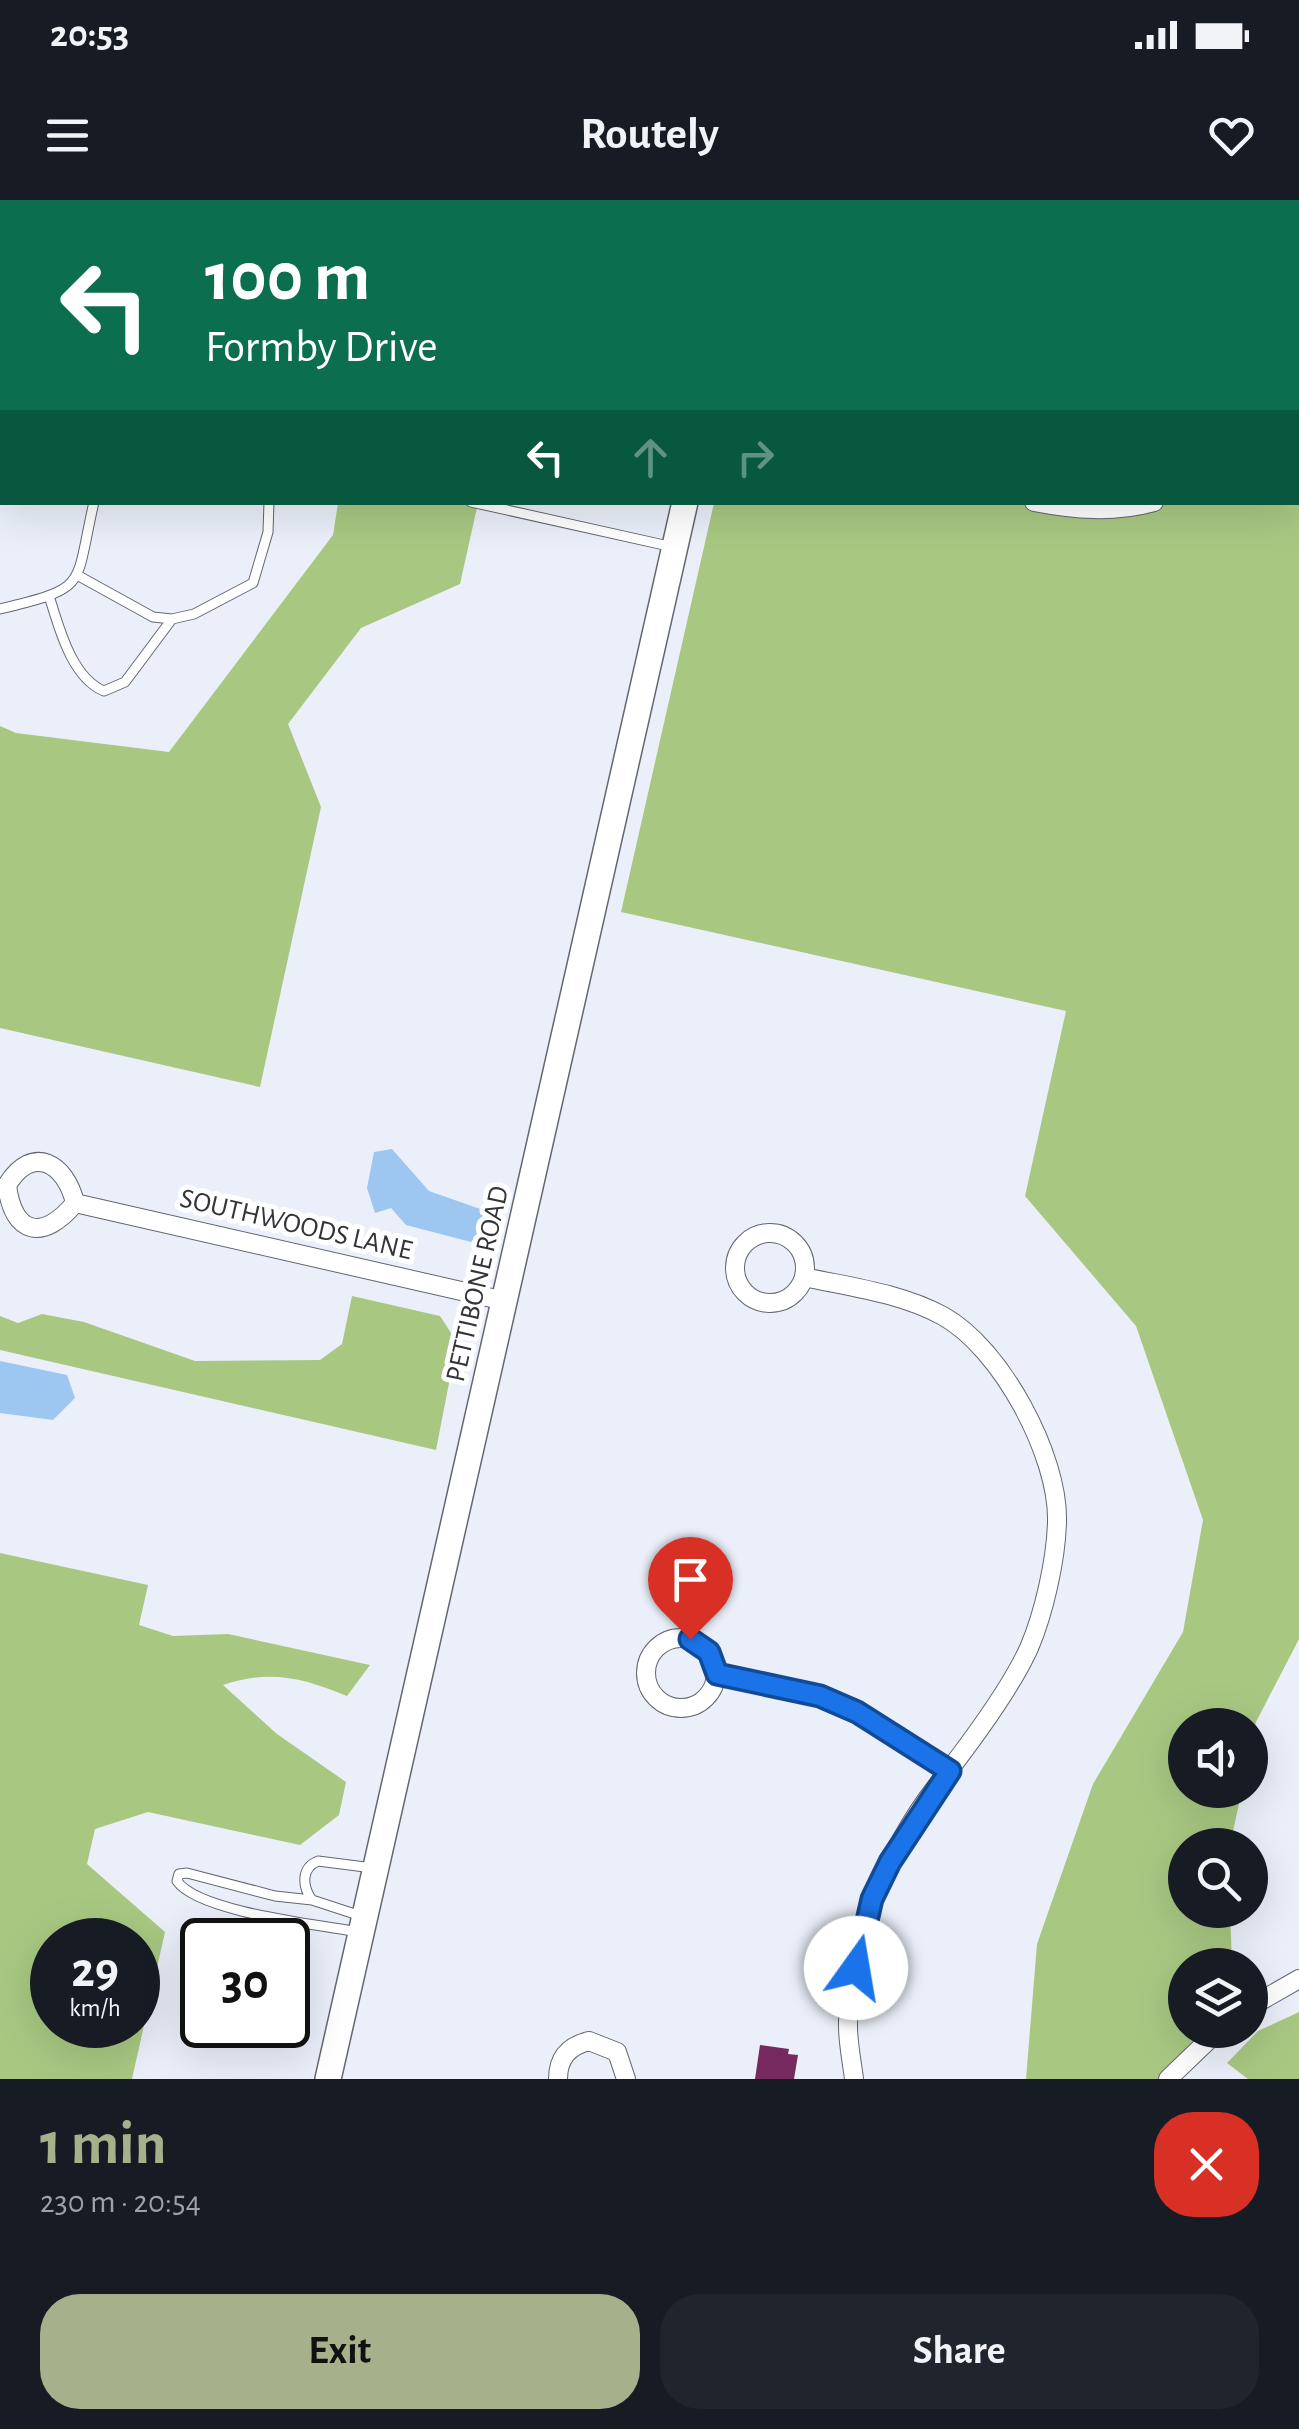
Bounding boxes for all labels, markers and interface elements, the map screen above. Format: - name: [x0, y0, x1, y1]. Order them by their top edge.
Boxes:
- text: 20:53: [50, 16, 129, 54]
- icon: menu: [40, 108, 95, 163]
- icon: heart: [1204, 108, 1259, 163]
- text: Routely: [580, 112, 719, 157]
- icon: left: [40, 240, 170, 370]
- text: 100 m: [205, 243, 370, 313]
- text: Formby Drive: [205, 325, 438, 370]
- icon: left: [518, 430, 573, 485]
- icon: ahead: [623, 430, 678, 485]
- icon: right: [728, 430, 783, 485]
- street label: PETTIBONE ROAD: [442, 1183, 514, 1385]
- street label: SOUTHWOODS LANE: [177, 1185, 415, 1265]
- pin: [648, 1537, 733, 1640]
- icon: arrive: [663, 1552, 718, 1607]
- map controls: [1168, 1708, 1268, 2048]
- button: sound: [1168, 1708, 1268, 1808]
- button: search: [1168, 1828, 1268, 1928]
- position arrow: [804, 1916, 908, 2020]
- speed limit sign: 30: [180, 1918, 310, 2048]
- text: 29: [71, 1946, 119, 1996]
- button: layers: [1168, 1948, 1268, 2048]
- text: km/h: [69, 1996, 121, 2021]
- button: close: [1154, 2112, 1259, 2217]
- text: 1 min: [40, 2115, 166, 2175]
- text: 230 m · 20:54: [40, 2186, 201, 2218]
- button: Exit: [40, 2294, 640, 2409]
- button: Share: [660, 2294, 1259, 2409]

